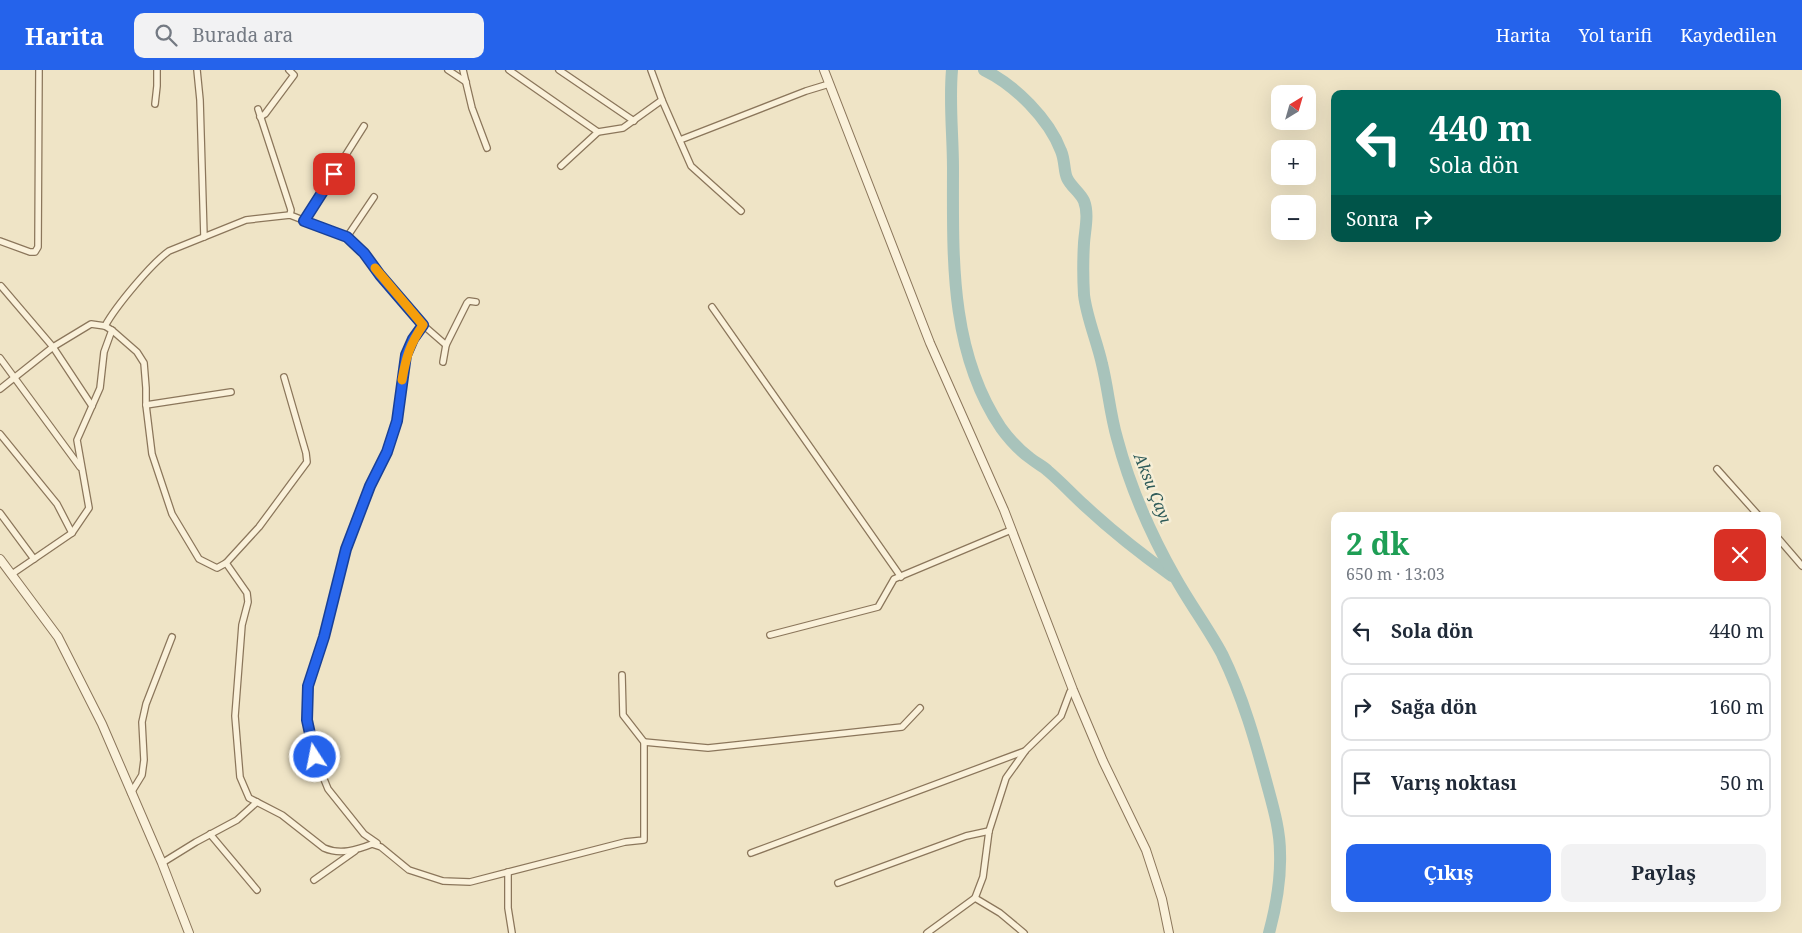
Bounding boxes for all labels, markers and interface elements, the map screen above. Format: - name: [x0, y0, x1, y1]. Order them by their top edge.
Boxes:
- search box: [134, 13, 484, 58]
- text: Harita: [25, 19, 104, 52]
- icon: search: [152, 21, 180, 49]
- text: Burada ara: [192, 22, 293, 48]
- text: Harita: [1496, 23, 1551, 47]
- text: Yol tarifi: [1579, 23, 1652, 47]
- text: Kaydedilen: [1680, 23, 1777, 47]
- north arrow: [1271, 85, 1316, 130]
- map controls: [1271, 85, 1316, 240]
- text: 440 m: [1429, 104, 1532, 151]
- icon: left: [1346, 110, 1411, 175]
- button: +: [1271, 140, 1316, 185]
- text: Sola dön: [1429, 149, 1519, 179]
- pin: [313, 153, 355, 195]
- icon: arrive: [320, 160, 348, 188]
- button: −: [1271, 195, 1316, 240]
- icon: right: [1409, 205, 1437, 233]
- text: Sonra: [1346, 206, 1399, 232]
- water label: Aksu Çayı: [1129, 449, 1177, 526]
- text: 2 dk: [1346, 523, 1409, 564]
- button: close: [1714, 529, 1766, 581]
- text: 650 m · 13:03: [1346, 563, 1445, 585]
- icon: left: [1348, 617, 1376, 645]
- text: Sola dön: [1391, 618, 1473, 644]
- text: 440 m: [1709, 618, 1764, 644]
- icon: right: [1348, 693, 1376, 721]
- text: Sağa dön: [1391, 694, 1477, 720]
- text: 160 m: [1709, 694, 1764, 720]
- position arrow: [288, 730, 340, 782]
- icon: arrive: [1348, 769, 1376, 797]
- text: Varış noktası: [1391, 770, 1517, 796]
- text: 50 m: [1720, 770, 1764, 796]
- button: Çıkış: [1346, 844, 1551, 902]
- button: Paylaş: [1561, 844, 1766, 902]

